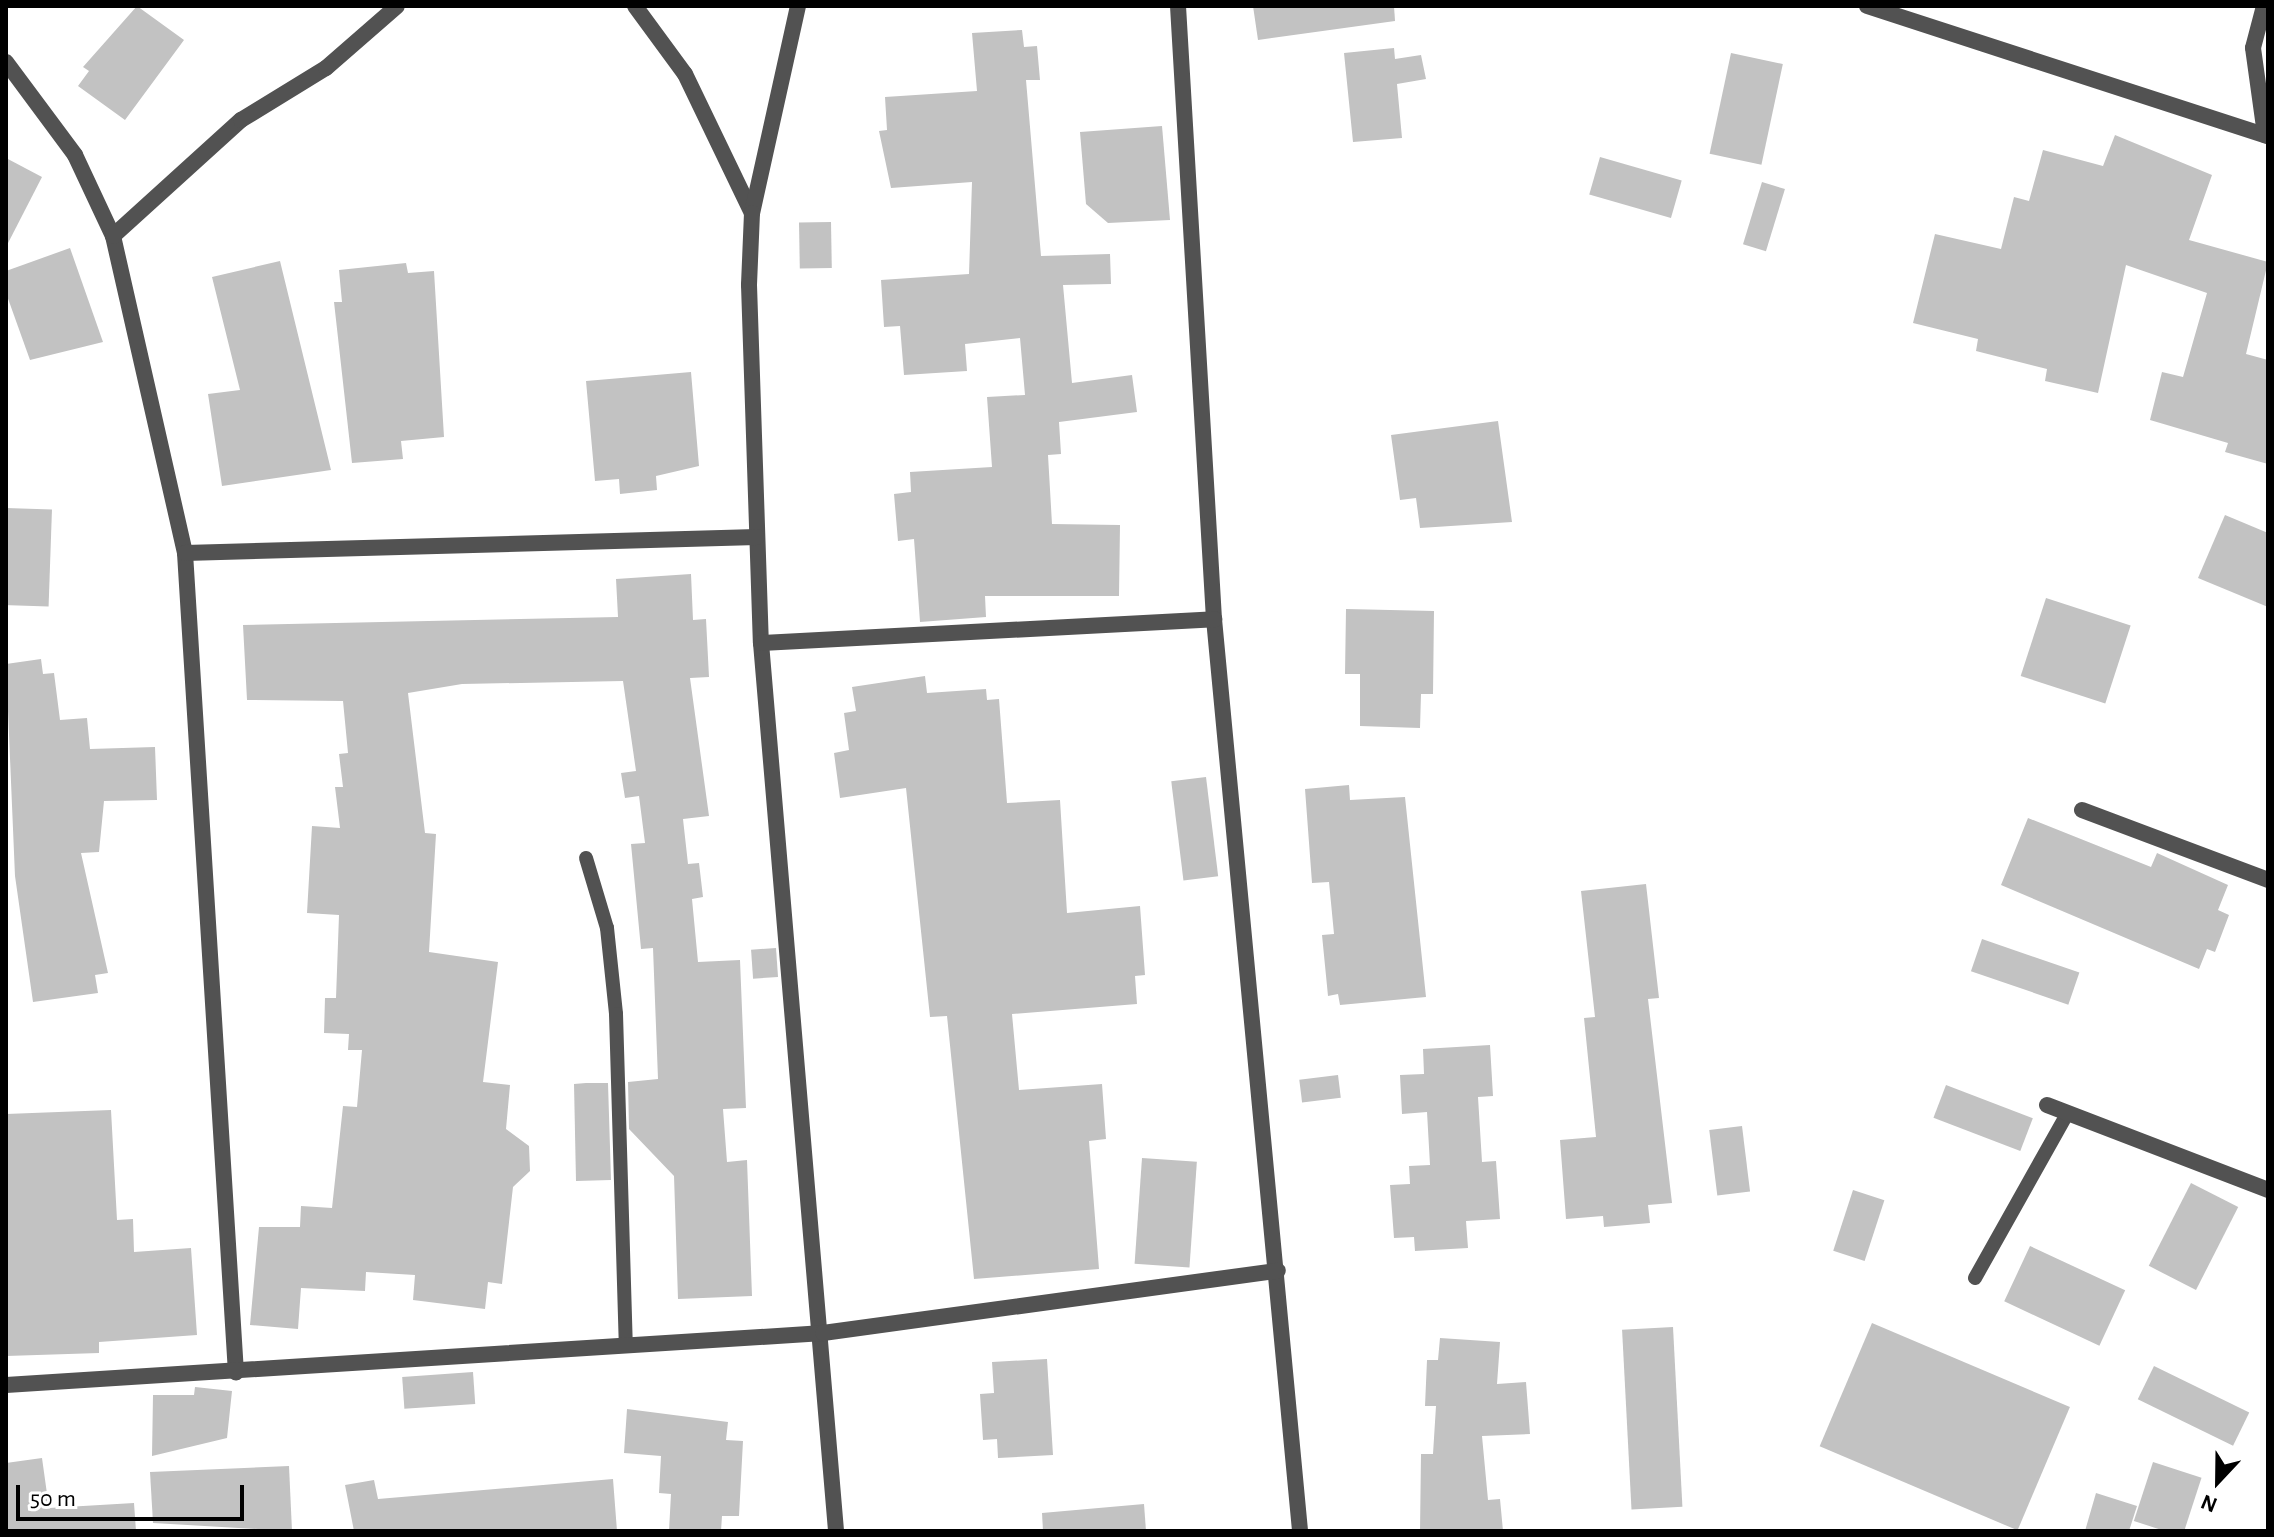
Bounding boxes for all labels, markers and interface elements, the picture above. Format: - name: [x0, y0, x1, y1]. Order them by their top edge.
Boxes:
- north arrow: [2178, 1441, 2258, 1521]
- scale bar: [20, 1469, 248, 1519]
- text: 50 m: [30, 1487, 76, 1511]
- text: N: [2198, 1490, 2220, 1516]

